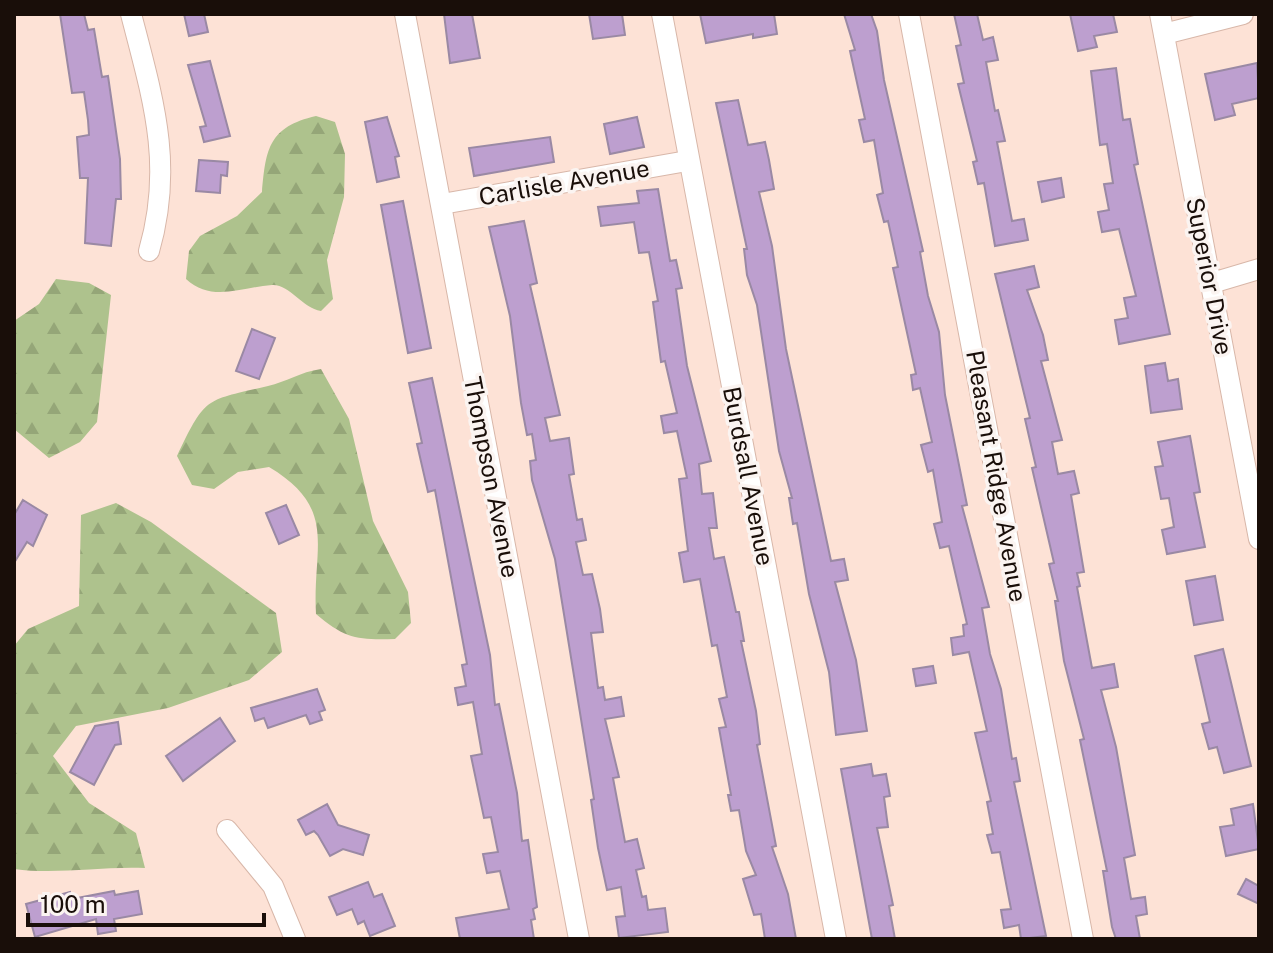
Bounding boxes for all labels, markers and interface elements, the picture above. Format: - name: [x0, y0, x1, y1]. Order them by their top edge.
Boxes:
- street label: Carlisle Avenue: [477, 153, 651, 211]
- street label: Superior Drive: [1181, 195, 1239, 357]
- street label: Pleasant Ridge Avenue: [961, 348, 1033, 604]
- street label: Thompson Avenue: [459, 374, 525, 580]
- street label: Burdsall Avenue: [718, 384, 780, 568]
- scale bar: [28, 877, 264, 927]
- text: 100 m: [40, 890, 106, 918]

